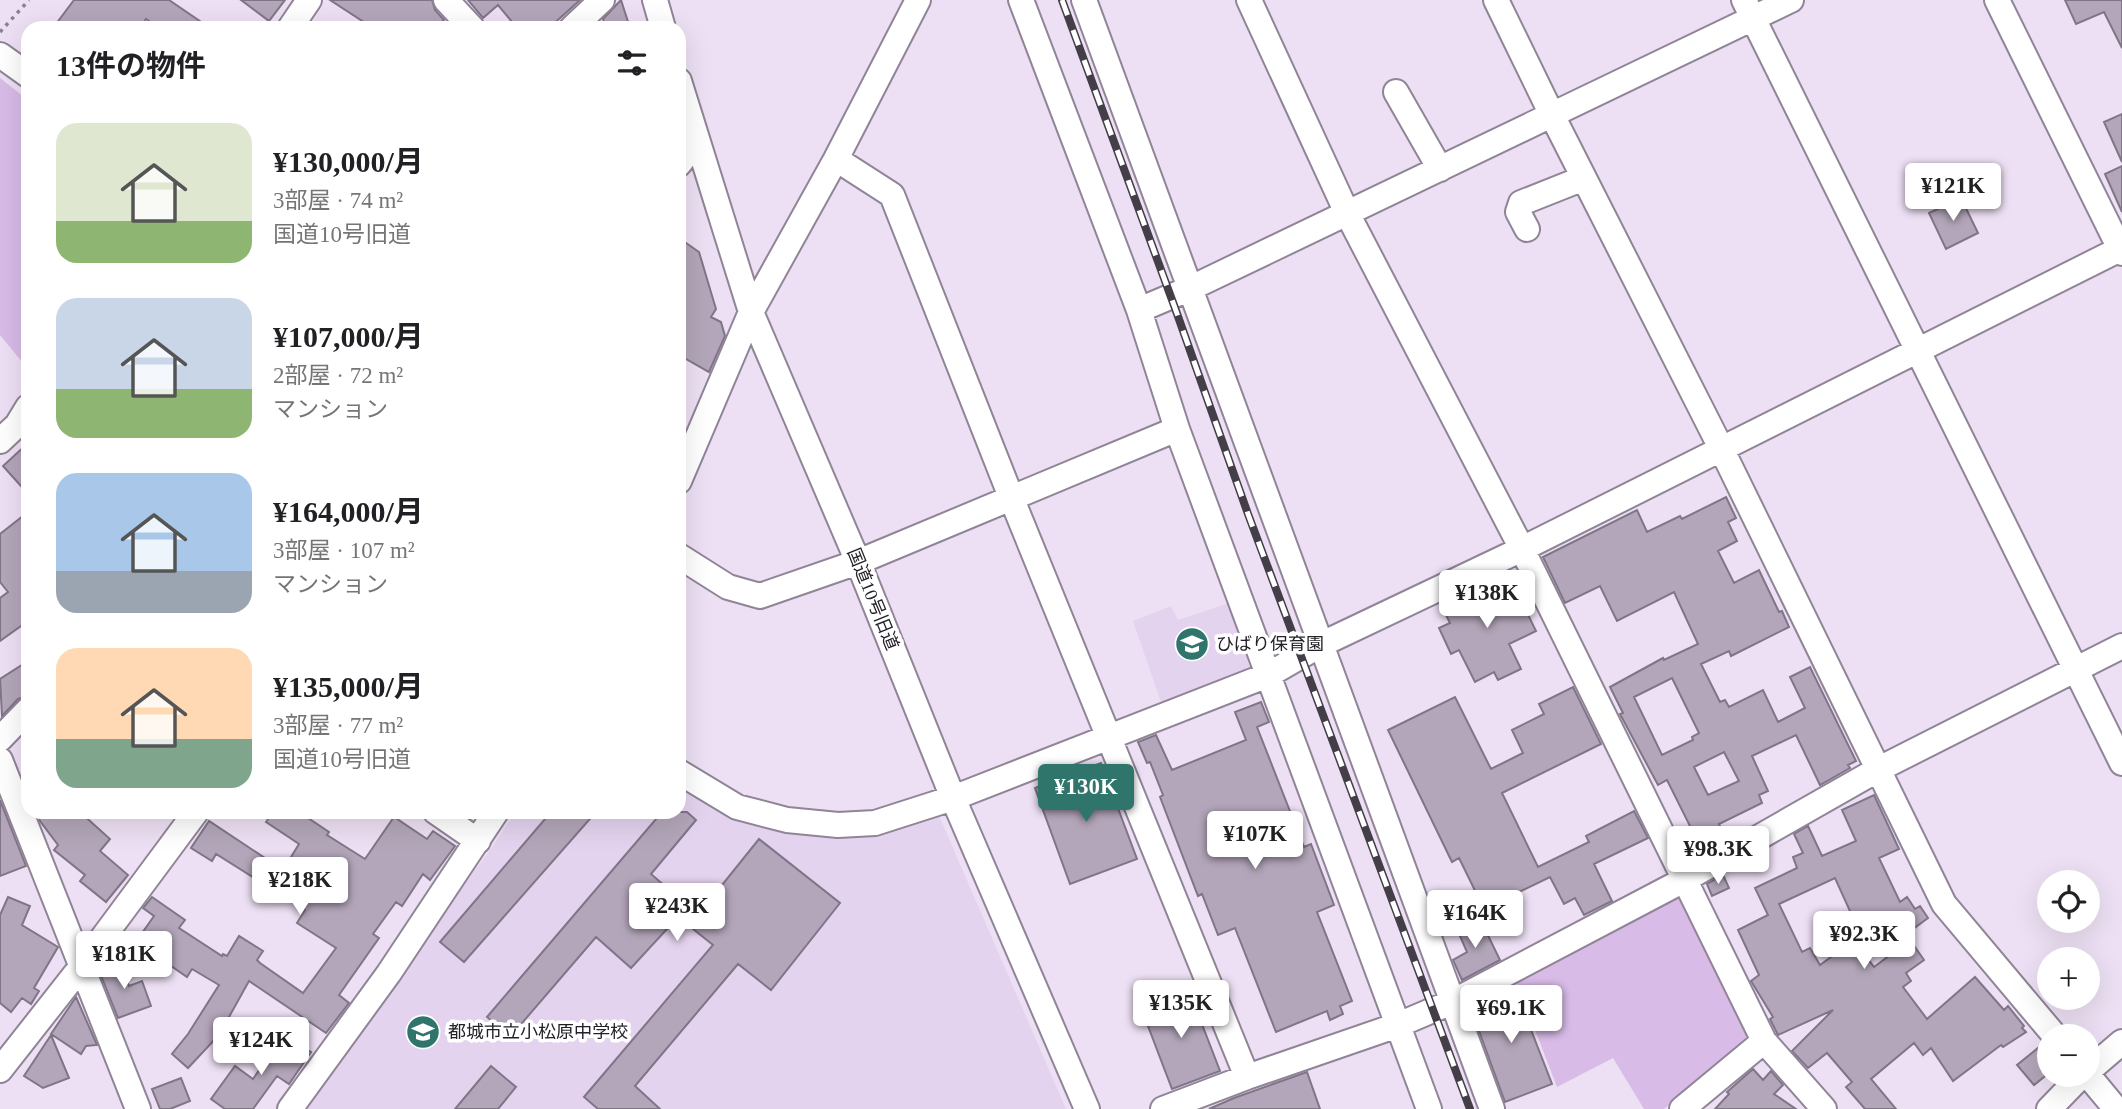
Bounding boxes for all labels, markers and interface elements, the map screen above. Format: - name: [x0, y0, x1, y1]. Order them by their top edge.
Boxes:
- icon: filters: [613, 44, 651, 82]
- text: 13件の物件: [56, 49, 206, 82]
- text: ¥130,000/月: [273, 145, 424, 178]
- icon: home: [112, 151, 196, 235]
- pin: ¥121K: [1904, 164, 2002, 223]
- text: ¥121K: [1921, 173, 1985, 198]
- text: 3部屋 · 74 m²: [273, 188, 403, 213]
- text: 国道10号旧道: [273, 222, 411, 247]
- text: ¥107,000/月: [273, 320, 424, 353]
- icon: home: [112, 326, 196, 410]
- text: 2部屋 · 72 m²: [273, 363, 403, 388]
- text: マンション: [273, 397, 388, 422]
- text: ¥164,000/月: [273, 495, 424, 528]
- icon: home: [112, 501, 196, 585]
- text: 3部屋 · 107 m²: [273, 538, 415, 563]
- street label: 国道10号旧道: [843, 545, 903, 653]
- pin: ¥138K: [1438, 570, 1536, 630]
- text: マンション: [273, 572, 388, 597]
- text: ¥138K: [1455, 580, 1519, 605]
- school or university icon: ひばり保育園: [1173, 625, 1211, 663]
- place label: ひばり保育園: [1216, 634, 1324, 654]
- text: ¥135,000/月: [273, 670, 424, 703]
- icon: home: [112, 676, 196, 760]
- text: 3部屋 · 77 m²: [273, 713, 403, 738]
- text: 国道10号旧道: [273, 747, 411, 772]
- pin: ¥130K: [1037, 764, 1135, 824]
- text: ¥130K: [1054, 774, 1118, 799]
- pin: ¥107K: [1206, 812, 1304, 871]
- text: ¥107K: [1223, 821, 1287, 846]
- pin: ¥98.3K: [1661, 826, 1775, 886]
- text: ¥98.3K: [1683, 836, 1753, 861]
- pin: ¥218K: [251, 858, 349, 917]
- text: ¥218K: [268, 867, 332, 892]
- map controls: [2037, 870, 2100, 1087]
- button: locate: [2037, 870, 2100, 933]
- pin: ¥243K: [628, 884, 726, 943]
- pin: ¥164K: [1426, 890, 1524, 950]
- text: ¥243K: [645, 893, 709, 918]
- text: ¥164K: [1443, 900, 1507, 925]
- pin: ¥92.3K: [1807, 912, 1921, 971]
- text: ¥92.3K: [1829, 921, 1899, 946]
- pin: ¥181K: [75, 932, 173, 991]
- text: ¥181K: [92, 941, 156, 966]
- button: +: [2037, 947, 2100, 1010]
- pin: ¥135K: [1132, 981, 1230, 1040]
- pin: ¥69.1K: [1454, 986, 1568, 1045]
- text: ¥135K: [1149, 990, 1213, 1015]
- text: ¥69.1K: [1476, 995, 1546, 1020]
- school or university icon: 都城市立小松原中学校: [404, 1013, 442, 1051]
- pin: ¥124K: [212, 1018, 310, 1077]
- place label: 都城市立小松原中学校: [448, 1022, 628, 1042]
- button: −: [2037, 1024, 2100, 1087]
- text: ¥124K: [229, 1027, 293, 1052]

